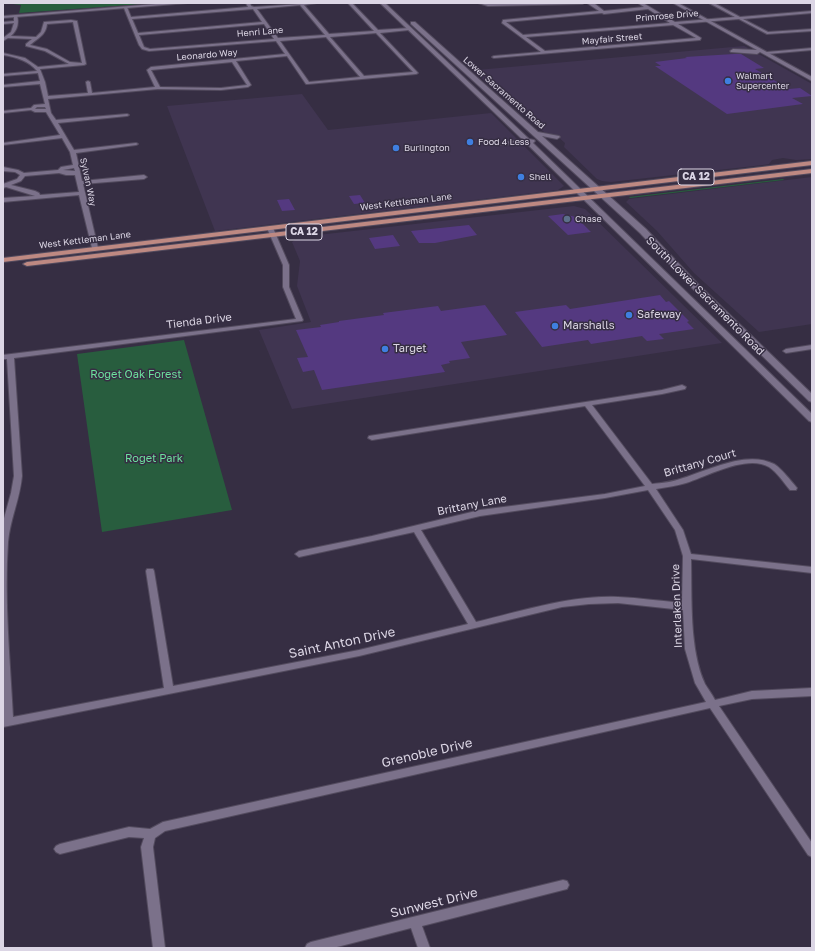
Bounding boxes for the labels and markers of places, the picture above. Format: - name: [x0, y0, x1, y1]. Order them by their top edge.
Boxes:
- place label: Walmart Supercenter: [736, 71, 789, 92]
- marker: Walmart Supercenter: [723, 76, 733, 86]
- marker: Food 4 Less: [465, 137, 475, 147]
- place label: Food 4 Less: [478, 137, 529, 147]
- marker: Burlington: [391, 143, 401, 153]
- place label: Burlington: [404, 143, 450, 153]
- marker: Shell: [516, 172, 526, 182]
- place label: Shell: [529, 172, 551, 182]
- marker: Chase: [562, 214, 572, 224]
- place label: Chase: [575, 214, 602, 224]
- place label: Safeway: [637, 308, 681, 322]
- marker: Safeway: [624, 310, 634, 320]
- place label: Marshalls: [563, 319, 615, 333]
- marker: Marshalls: [550, 321, 560, 331]
- place label: Target: [393, 342, 427, 356]
- marker: Target: [380, 344, 390, 354]

